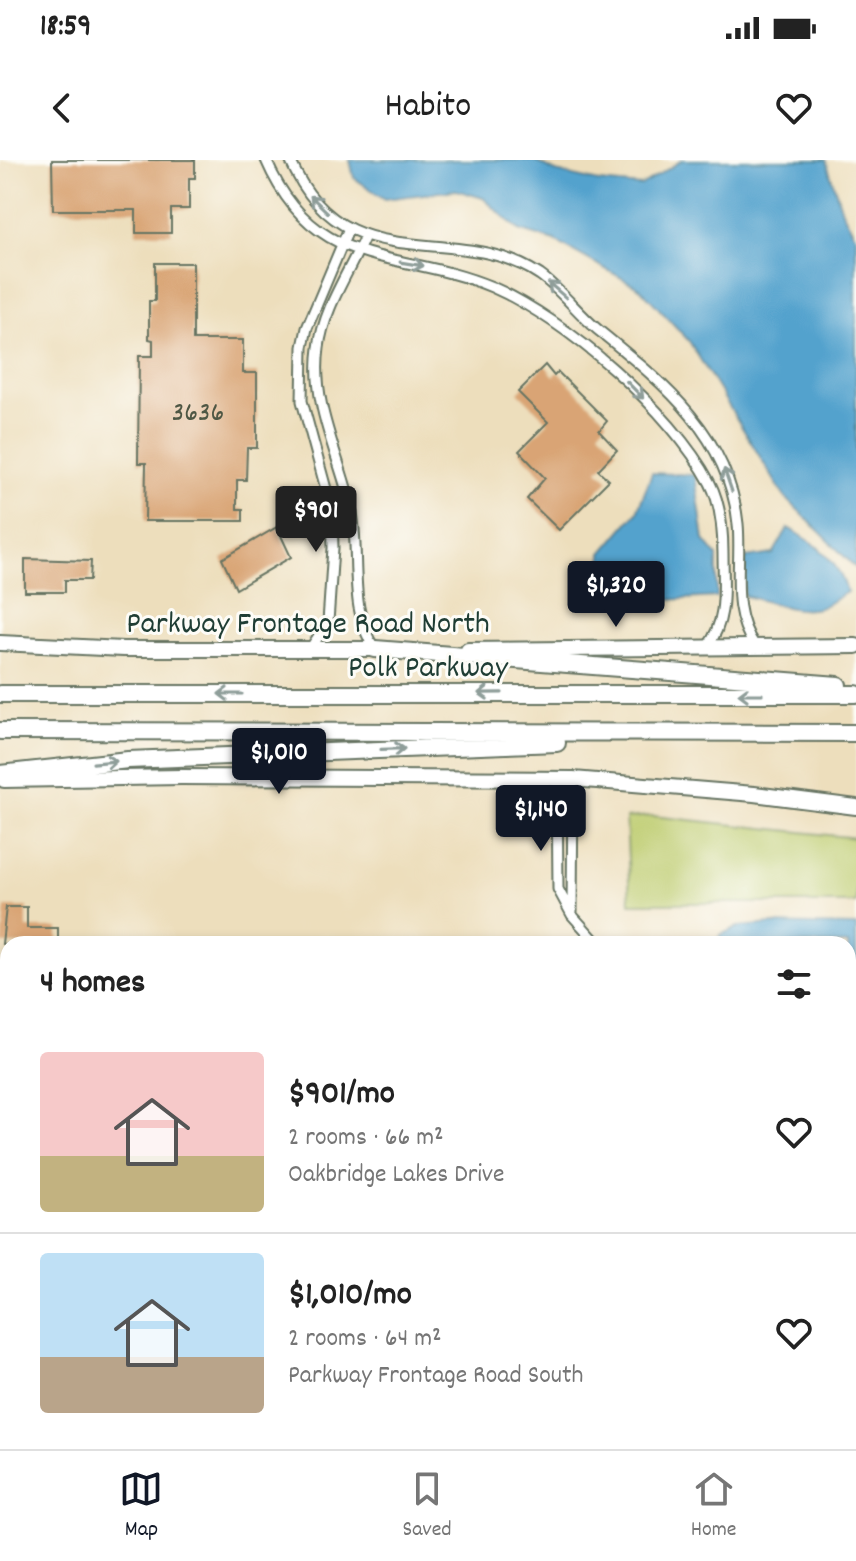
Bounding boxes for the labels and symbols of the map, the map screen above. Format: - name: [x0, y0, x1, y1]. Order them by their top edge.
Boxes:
- one-way arrow: [309, 194, 329, 213]
- one-way arrow: [399, 257, 424, 272]
- one-way arrow: [547, 281, 567, 299]
- one-way arrow: [625, 380, 644, 400]
- house number: 3636: [172, 395, 224, 435]
- one-way arrow: [719, 468, 734, 493]
- pin: $901: [269, 486, 363, 554]
- pin: $1,320: [551, 561, 681, 629]
- street label: Parkway Frontage Road North: [126, 603, 490, 649]
- street label: Polk Parkway: [348, 647, 509, 693]
- one-way arrow: [217, 686, 244, 702]
- one-way arrow: [477, 686, 504, 701]
- one-way arrow: [737, 686, 764, 702]
- pin: $1,010: [214, 728, 344, 796]
- one-way arrow: [379, 741, 406, 756]
- one-way arrow: [91, 754, 118, 769]
- pin: $1,140: [476, 785, 606, 853]

